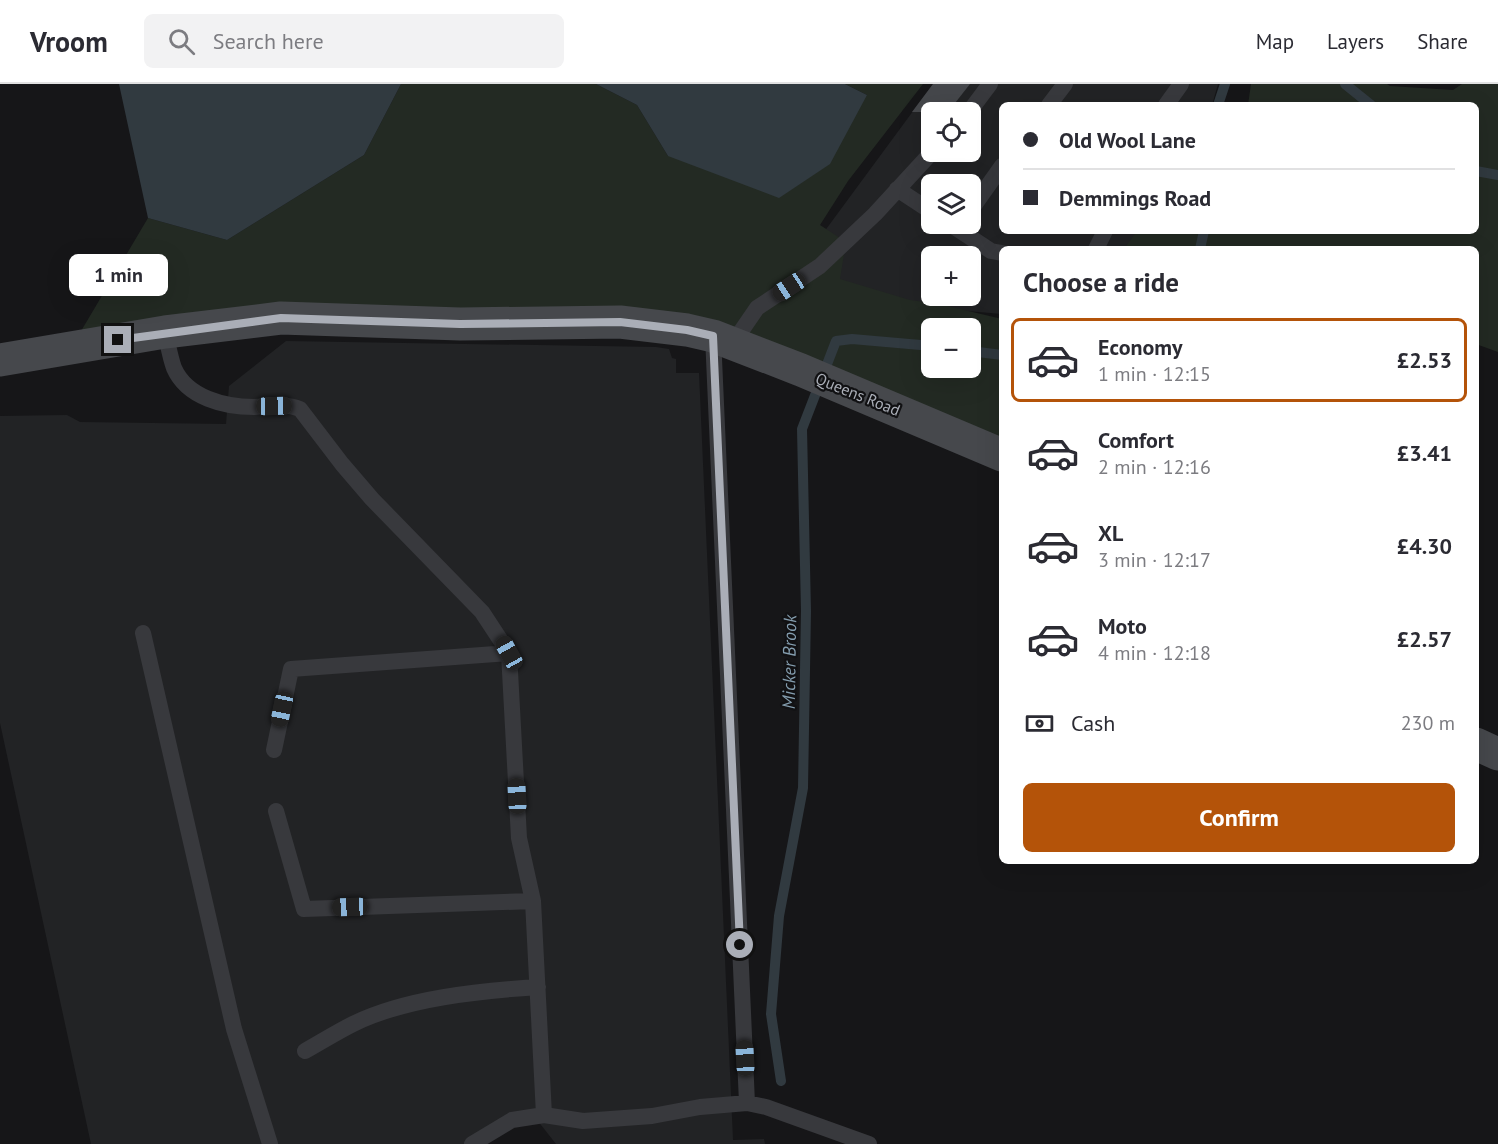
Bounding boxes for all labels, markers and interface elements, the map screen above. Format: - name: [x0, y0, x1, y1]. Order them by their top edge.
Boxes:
- search box: [144, 14, 564, 68]
- text: Vroom: [30, 23, 108, 60]
- icon: search: [165, 25, 198, 58]
- text: Search here: [213, 27, 324, 55]
- text: Map: [1256, 28, 1294, 55]
- text: Layers: [1327, 28, 1384, 55]
- text: Share: [1417, 28, 1468, 55]
- map controls: [921, 102, 981, 378]
- button: locate: [921, 102, 981, 162]
- text: Old Wool Lane: [1059, 126, 1196, 154]
- button: layers: [921, 174, 981, 234]
- text: Demmings Road: [1059, 184, 1211, 212]
- button: +: [921, 246, 981, 306]
- callout: 1 min: [68, 253, 168, 295]
- text: 1 min: [94, 262, 143, 288]
- text: Choose a ride: [1023, 265, 1179, 299]
- car: [769, 270, 809, 304]
- button: −: [921, 318, 981, 378]
- route end: [104, 326, 131, 353]
- icon: car: [1026, 333, 1080, 387]
- text: Economy: [1098, 333, 1182, 361]
- text: £2.53: [1397, 346, 1452, 374]
- text: 1 min · 12:15: [1098, 361, 1211, 387]
- street label: Queens Road: [813, 368, 903, 420]
- car: [256, 397, 292, 415]
- icon: car: [1026, 426, 1080, 480]
- text: Comfort: [1098, 426, 1174, 454]
- text: £3.41: [1397, 439, 1452, 467]
- text: 2 min · 12:16: [1098, 454, 1211, 480]
- icon: car: [1026, 519, 1080, 573]
- text: XL: [1098, 519, 1123, 547]
- text: £4.30: [1397, 532, 1452, 560]
- text: 3 min · 12:17: [1098, 547, 1211, 573]
- icon: car: [1026, 612, 1080, 666]
- text: Moto: [1098, 612, 1147, 640]
- water label: Micker Brook: [777, 614, 801, 709]
- text: £2.57: [1397, 625, 1452, 653]
- car: [492, 633, 526, 673]
- text: 4 min · 12:18: [1098, 640, 1211, 666]
- car: [269, 690, 295, 728]
- icon: cash: [1023, 707, 1056, 740]
- text: Cash: [1071, 709, 1115, 737]
- text: 230 m: [1401, 710, 1455, 736]
- car: [507, 778, 527, 814]
- button: Confirm: [1023, 783, 1455, 852]
- car: [332, 897, 368, 917]
- route start: [726, 931, 753, 958]
- car: [735, 1040, 755, 1076]

